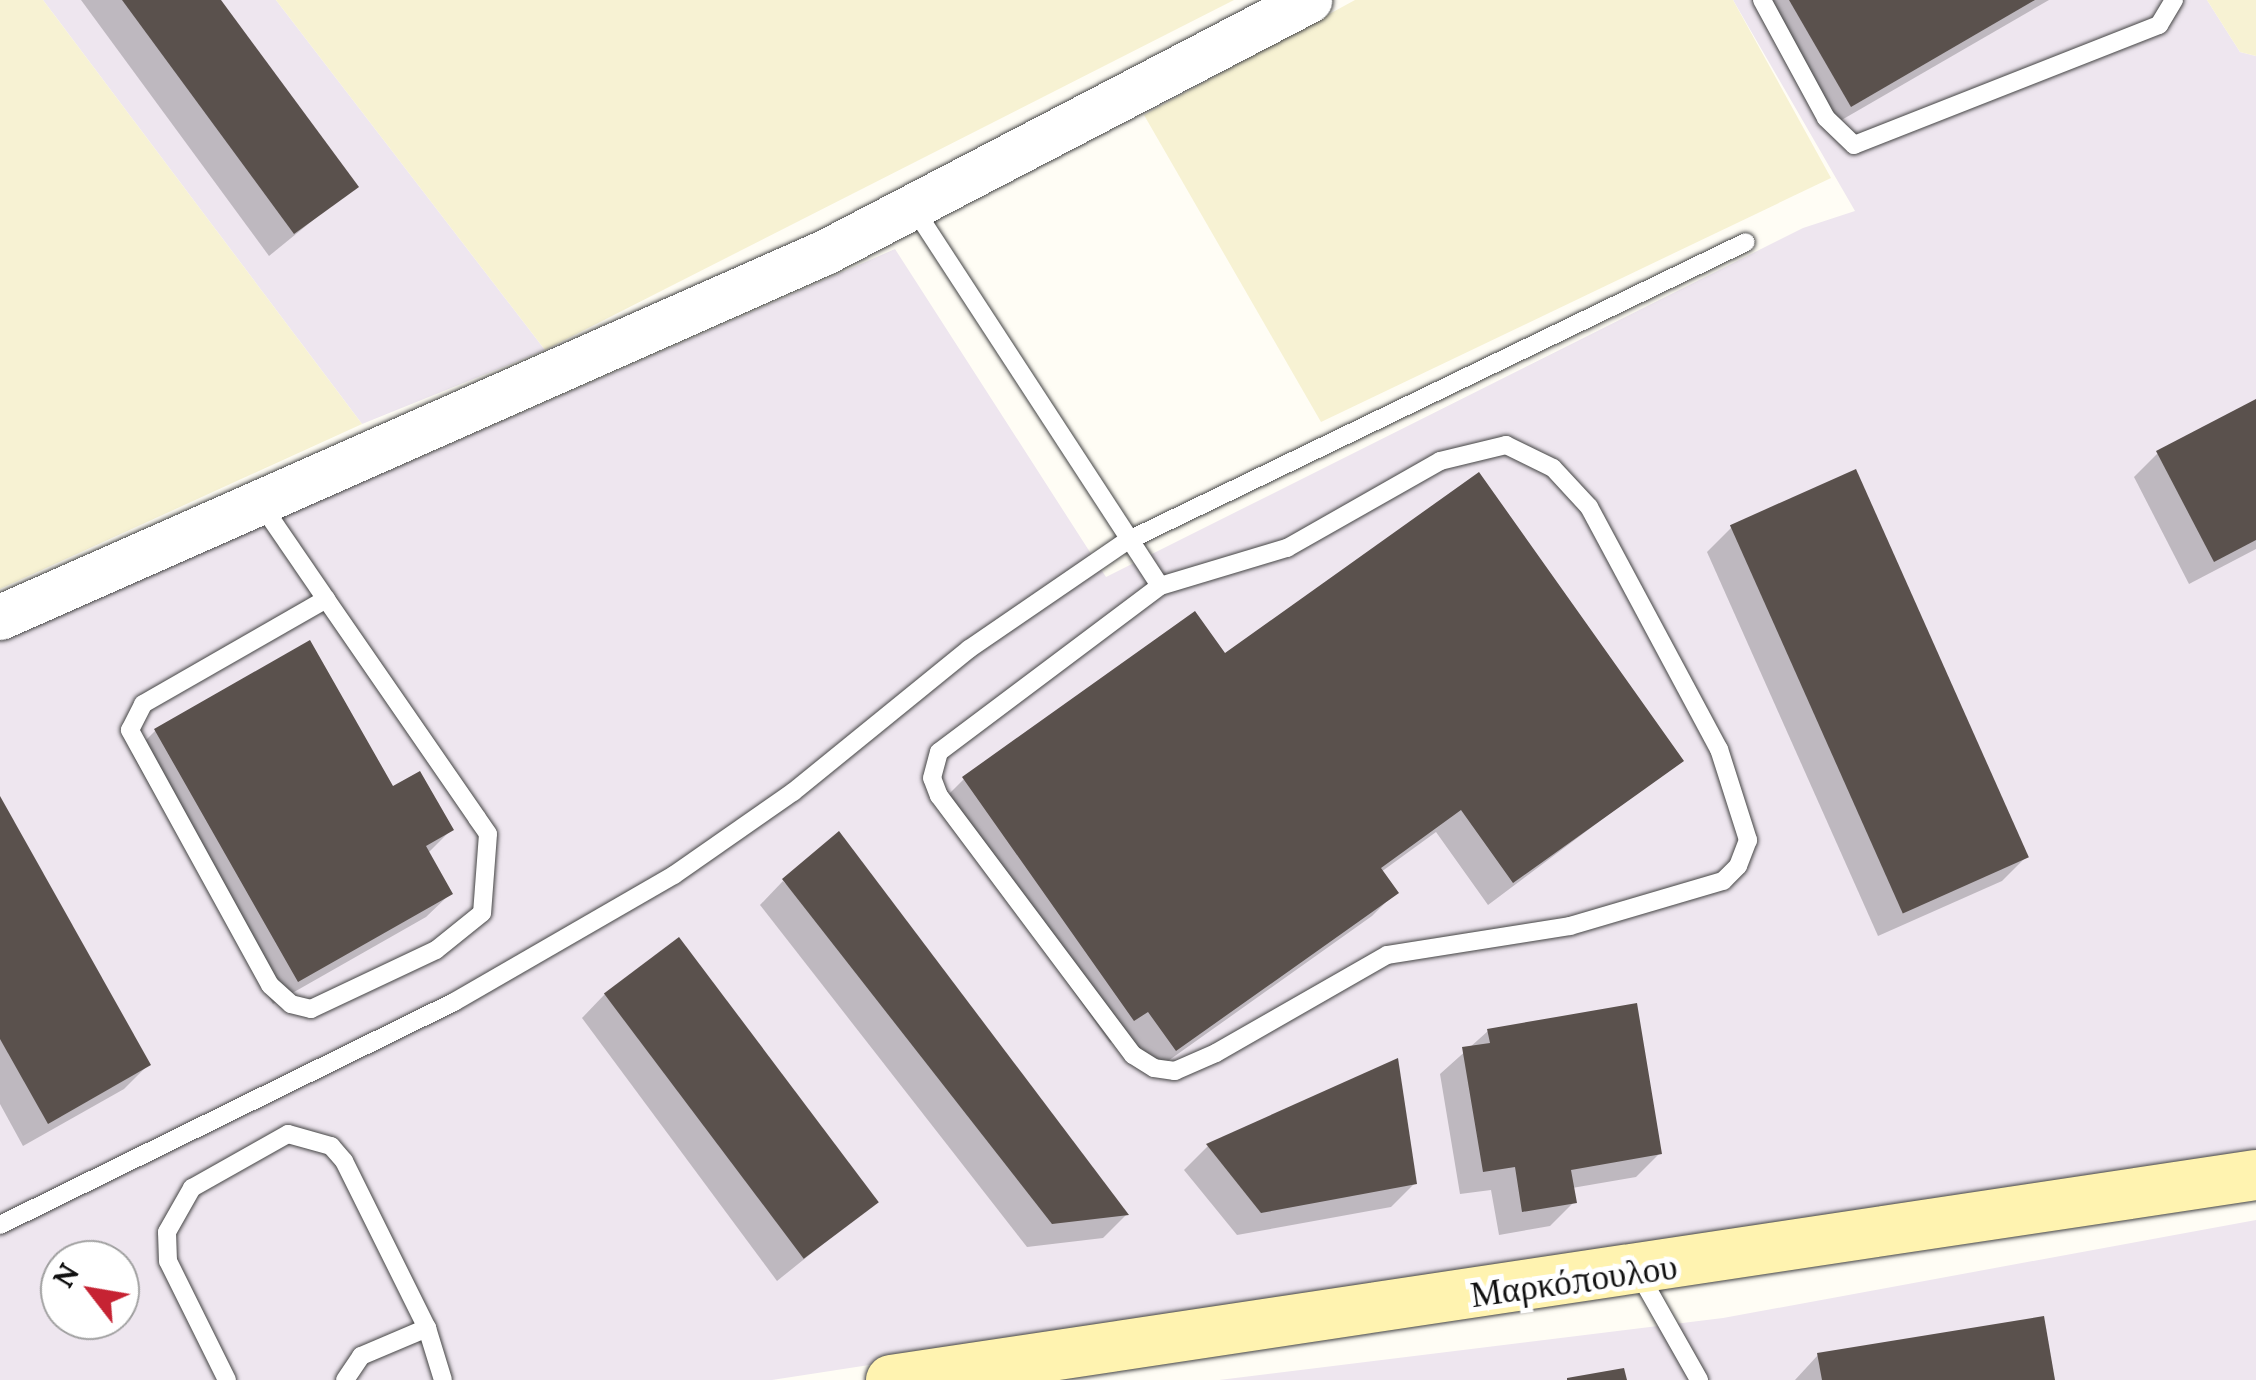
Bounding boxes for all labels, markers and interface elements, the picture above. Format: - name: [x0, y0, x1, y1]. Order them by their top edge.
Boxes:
- north arrow: [40, 1240, 140, 1340]
- street label: Μαρκόπουλου: [1468, 1246, 1680, 1316]
- text: N: [45, 1257, 87, 1294]

